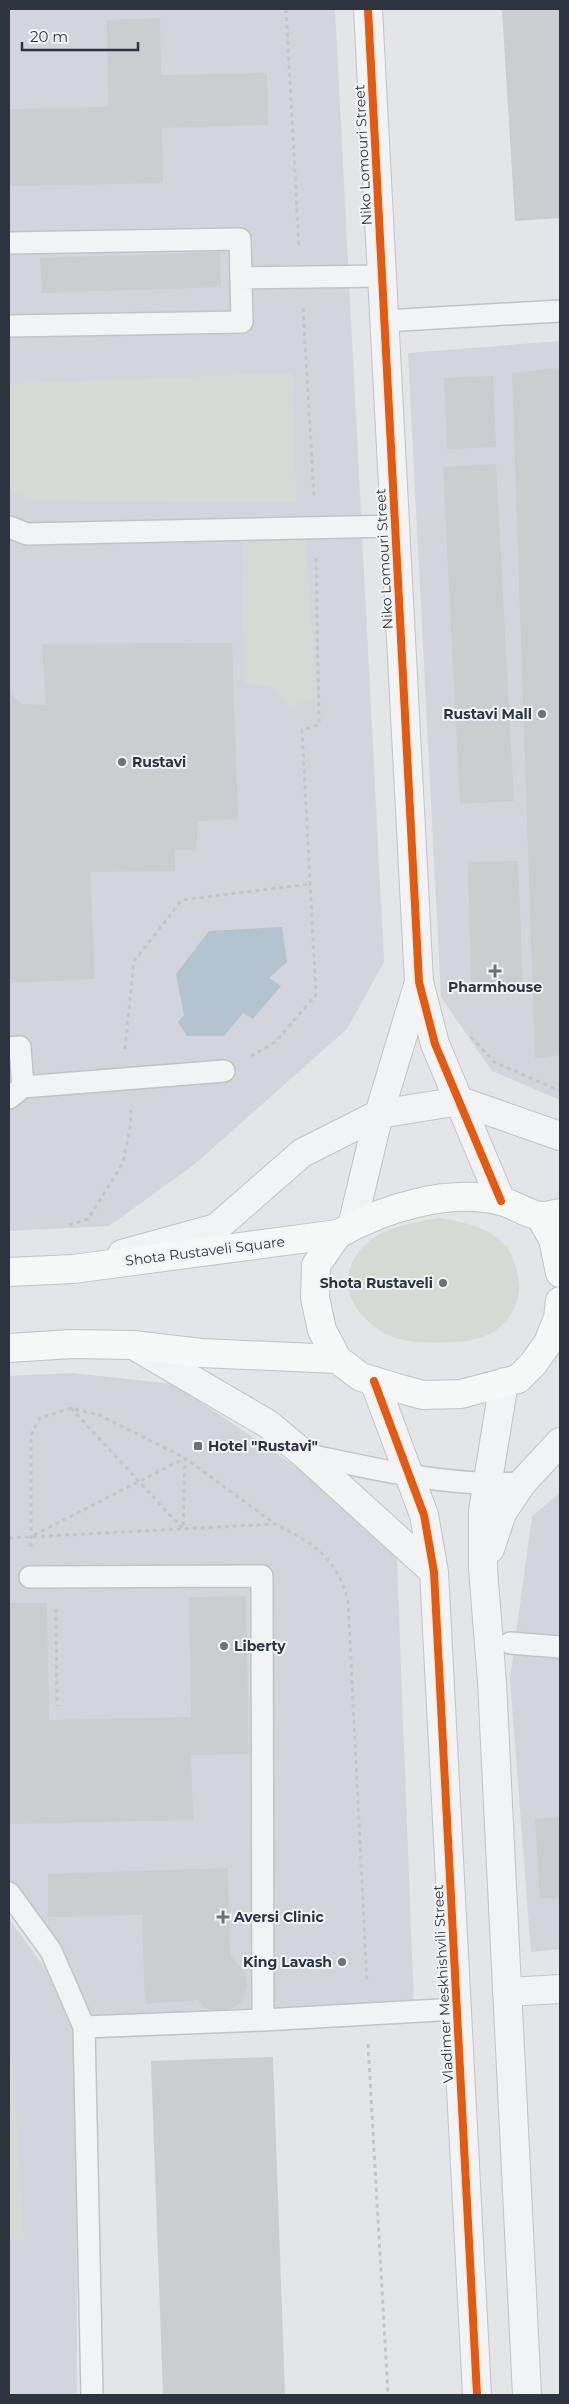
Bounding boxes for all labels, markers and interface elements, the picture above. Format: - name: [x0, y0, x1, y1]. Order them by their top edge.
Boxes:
- scale bar: [22, 20, 139, 52]
- text: 20 m: [30, 27, 68, 46]
- street label: Niko Lomouri Street: [350, 84, 376, 226]
- street label: Niko Lomouri Street: [371, 488, 397, 630]
- place label: Rustavi Mall: [443, 705, 532, 723]
- marker: Rustavi Mall: [536, 708, 548, 720]
- place label: Rustavi: [132, 753, 186, 771]
- marker: Rustavi: [116, 756, 128, 768]
- marker: Pharmhouse: [489, 965, 501, 977]
- place label: Pharmhouse: [448, 978, 542, 996]
- street label: Shota Rustaveli Square: [124, 1232, 286, 1270]
- place label: Shota Rustaveli: [320, 1274, 433, 1292]
- marker: Shota Rustaveli: [437, 1277, 449, 1289]
- place label: Hotel "Rustavi": [208, 1437, 318, 1455]
- marker: Hotel "Rustavi": [192, 1440, 204, 1452]
- place label: Liberty: [234, 1637, 286, 1655]
- marker: Liberty: [218, 1640, 230, 1652]
- street label: Vladimer Meskhishvili Street: [429, 1884, 457, 2084]
- place label: Aversi Clinic: [233, 1908, 324, 1926]
- marker: Aversi Clinic: [216, 1910, 230, 1924]
- place label: King Lavash: [243, 1953, 332, 1971]
- marker: King Lavash: [336, 1956, 348, 1968]

